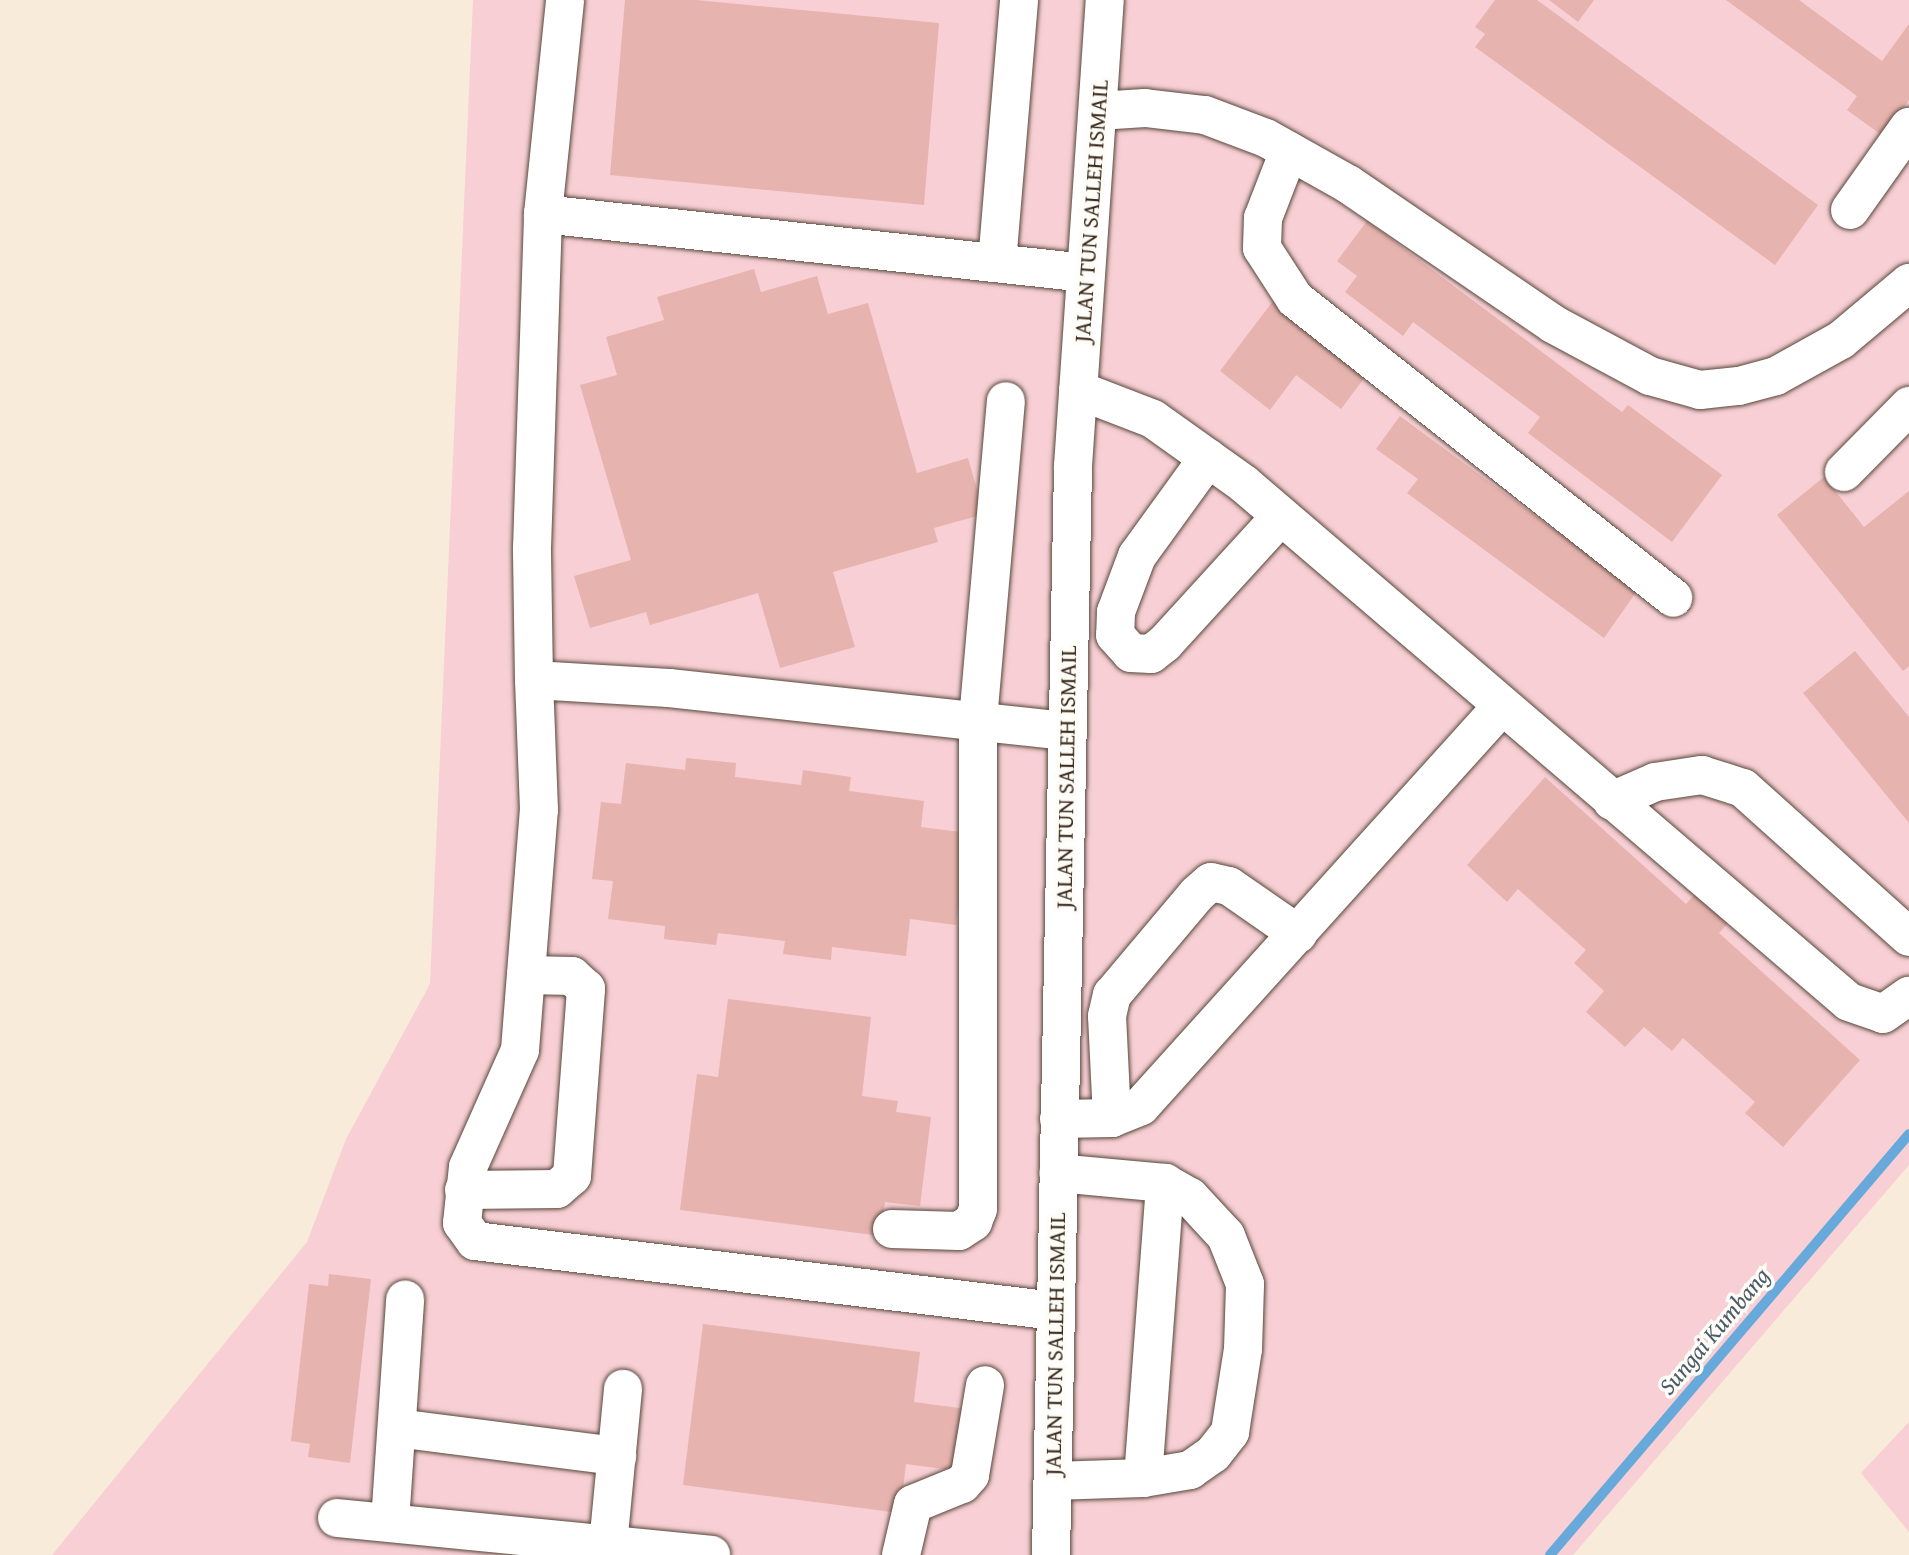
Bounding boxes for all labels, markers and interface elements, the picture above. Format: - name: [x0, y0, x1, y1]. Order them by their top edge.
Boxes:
- street label: JALAN TUN SALLEH ISMAIL: [1068, 79, 1114, 343]
- street label: JALAN TUN SALLEH ISMAIL: [1050, 645, 1082, 909]
- street label: JALAN TUN SALLEH ISMAIL: [1039, 1212, 1071, 1476]
- water label: Sungai Kumbang: [1653, 1262, 1775, 1400]

